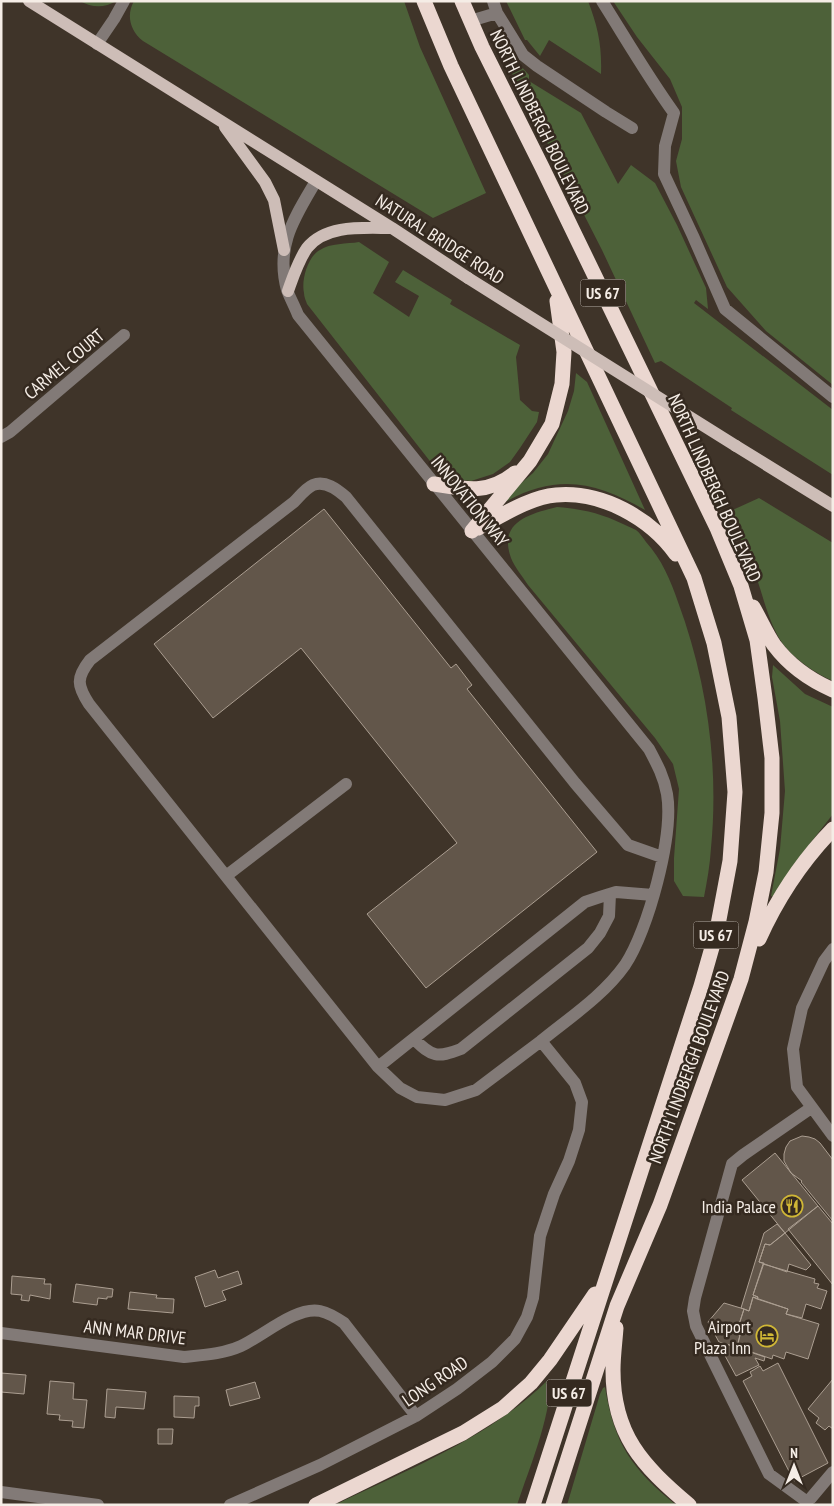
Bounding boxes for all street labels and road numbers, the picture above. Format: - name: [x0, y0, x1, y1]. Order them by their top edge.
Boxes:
- street label: NORTH LINDBERGH BOULEVARD: [485, 26, 595, 218]
- street label: NATURAL BRIDGE ROAD: [371, 189, 509, 289]
- road number: US 67: [580, 280, 626, 306]
- street label: CARMEL COURT: [19, 324, 109, 404]
- street label: NORTH LINDBERGH BOULEVARD: [663, 390, 767, 586]
- street label: INNOVATION WAY: [426, 451, 514, 552]
- road number: US 67: [694, 922, 738, 948]
- street label: NORTH LINDBERGH BOULEVARD: [643, 967, 735, 1167]
- street label: ANN MAR DRIVE: [83, 1314, 187, 1350]
- street label: LONG ROAD: [398, 1351, 472, 1411]
- road number: US 67: [546, 1380, 592, 1406]

